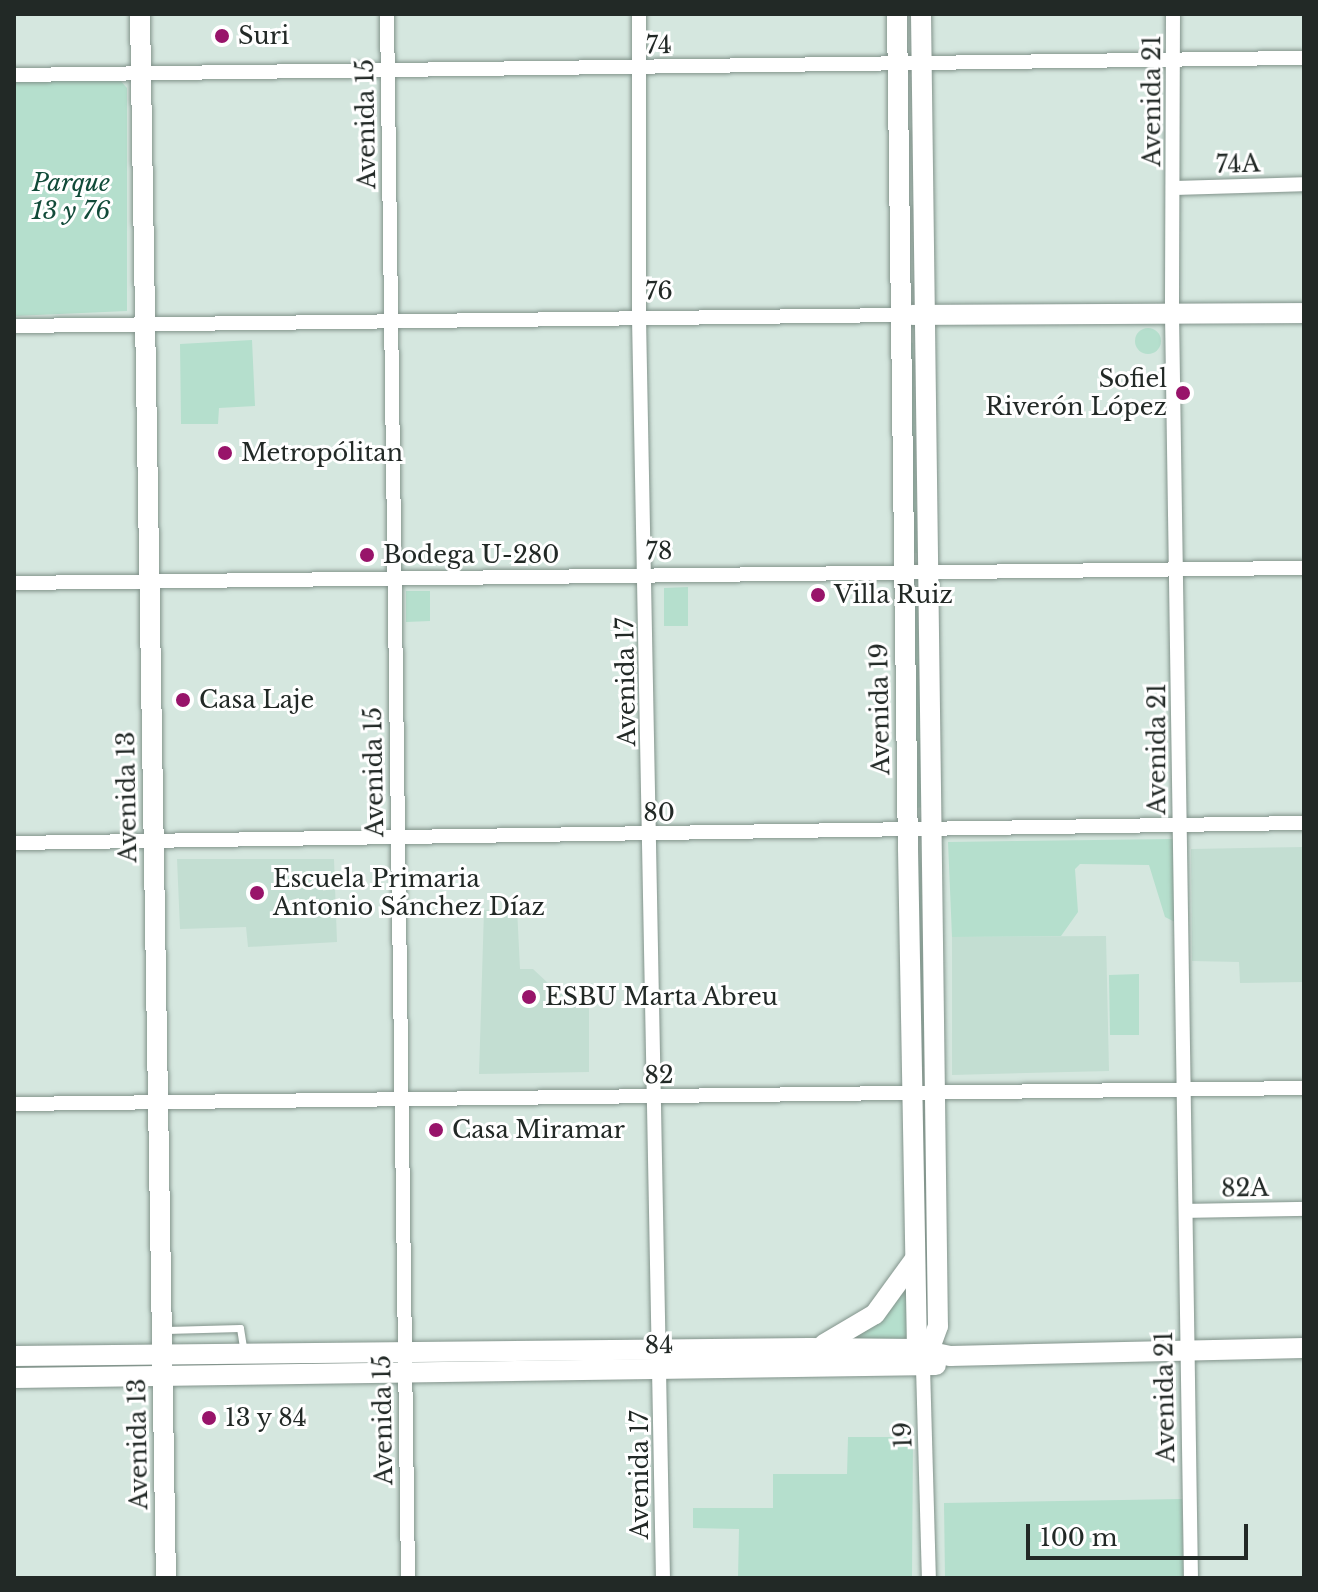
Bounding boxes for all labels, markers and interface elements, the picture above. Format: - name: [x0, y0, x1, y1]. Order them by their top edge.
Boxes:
- place label: Suri: [238, 22, 289, 50]
- marker: Suri: [213, 27, 231, 45]
- street label: 74: [646, 30, 672, 60]
- street label: Avenida 21: [1138, 35, 1166, 167]
- street label: Avenida 15: [350, 59, 382, 189]
- street label: 74A: [1215, 149, 1261, 179]
- park label: Parque 13 y 76: [31, 169, 111, 225]
- street label: 76: [645, 276, 673, 306]
- place label: Sofiel Riverón López: [985, 365, 1167, 421]
- marker: Sofiel Riverón López: [1174, 384, 1192, 402]
- place label: Metropólitan: [241, 439, 403, 467]
- marker: Metropólitan: [216, 444, 234, 462]
- street label: 78: [645, 536, 673, 566]
- place label: Bodega U-280: [383, 541, 560, 569]
- marker: Bodega U-280: [358, 546, 376, 564]
- place label: Villa Ruiz: [834, 581, 953, 609]
- marker: Villa Ruiz: [809, 586, 827, 604]
- street label: Avenida 17: [610, 617, 642, 747]
- street label: Avenida 19: [864, 643, 896, 775]
- street label: Avenida 21: [1143, 683, 1171, 815]
- place label: Casa Laje: [199, 686, 314, 714]
- marker: Casa Laje: [174, 691, 192, 709]
- street label: Avenida 15: [358, 707, 390, 837]
- street label: Avenida 13: [111, 731, 143, 863]
- street label: 80: [643, 799, 675, 827]
- place label: Escuela Primaria Antonio Sánchez Díaz: [273, 865, 545, 921]
- marker: Escuela Primaria Antonio Sánchez Díaz: [248, 884, 266, 902]
- place label: ESBU Marta Abreu: [545, 983, 779, 1011]
- marker: ESBU Marta Abreu: [520, 988, 538, 1006]
- street label: 82: [644, 1060, 674, 1090]
- place label: Casa Miramar: [452, 1116, 625, 1144]
- marker: Casa Miramar: [427, 1121, 445, 1139]
- street label: 82A: [1221, 1173, 1269, 1203]
- street label: 84: [644, 1330, 674, 1360]
- street label: Avenida 21: [1149, 1331, 1181, 1463]
- street label: Avenida 15: [367, 1355, 399, 1485]
- street label: Avenida 13: [122, 1378, 154, 1510]
- place label: 13 y 84: [225, 1404, 308, 1432]
- marker: 13 y 84: [200, 1409, 218, 1427]
- street label: Avenida 17: [626, 1411, 654, 1539]
- street label: 19: [888, 1421, 918, 1449]
- scale bar: [1030, 1508, 1252, 1558]
- text: 100 m: [1040, 1523, 1118, 1552]

